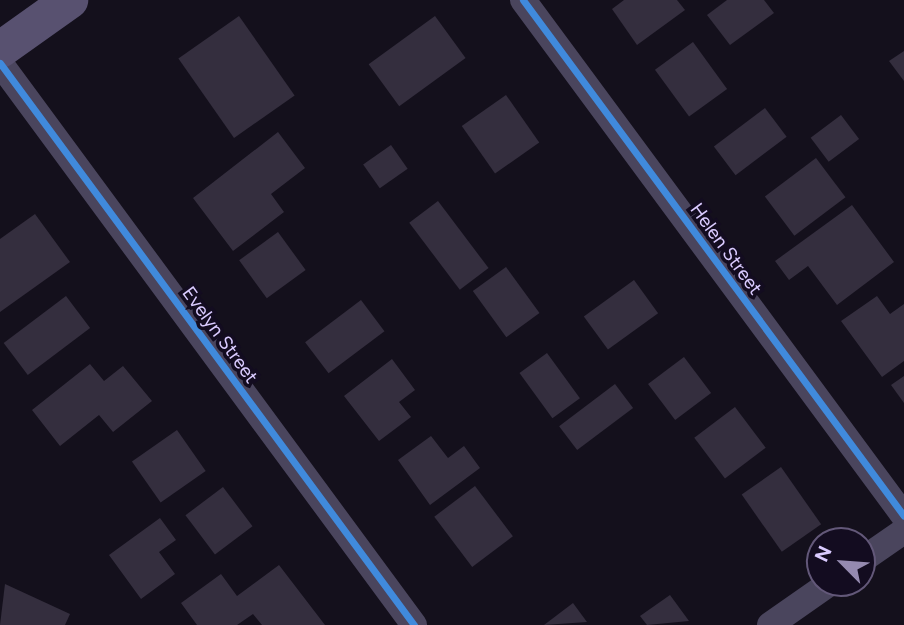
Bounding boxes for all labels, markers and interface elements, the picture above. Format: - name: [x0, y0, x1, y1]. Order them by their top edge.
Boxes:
- street label: Helen Street: [685, 199, 767, 299]
- street label: Evelyn Street: [177, 282, 263, 388]
- north arrow: [806, 527, 876, 597]
- text: N: [810, 542, 837, 565]

